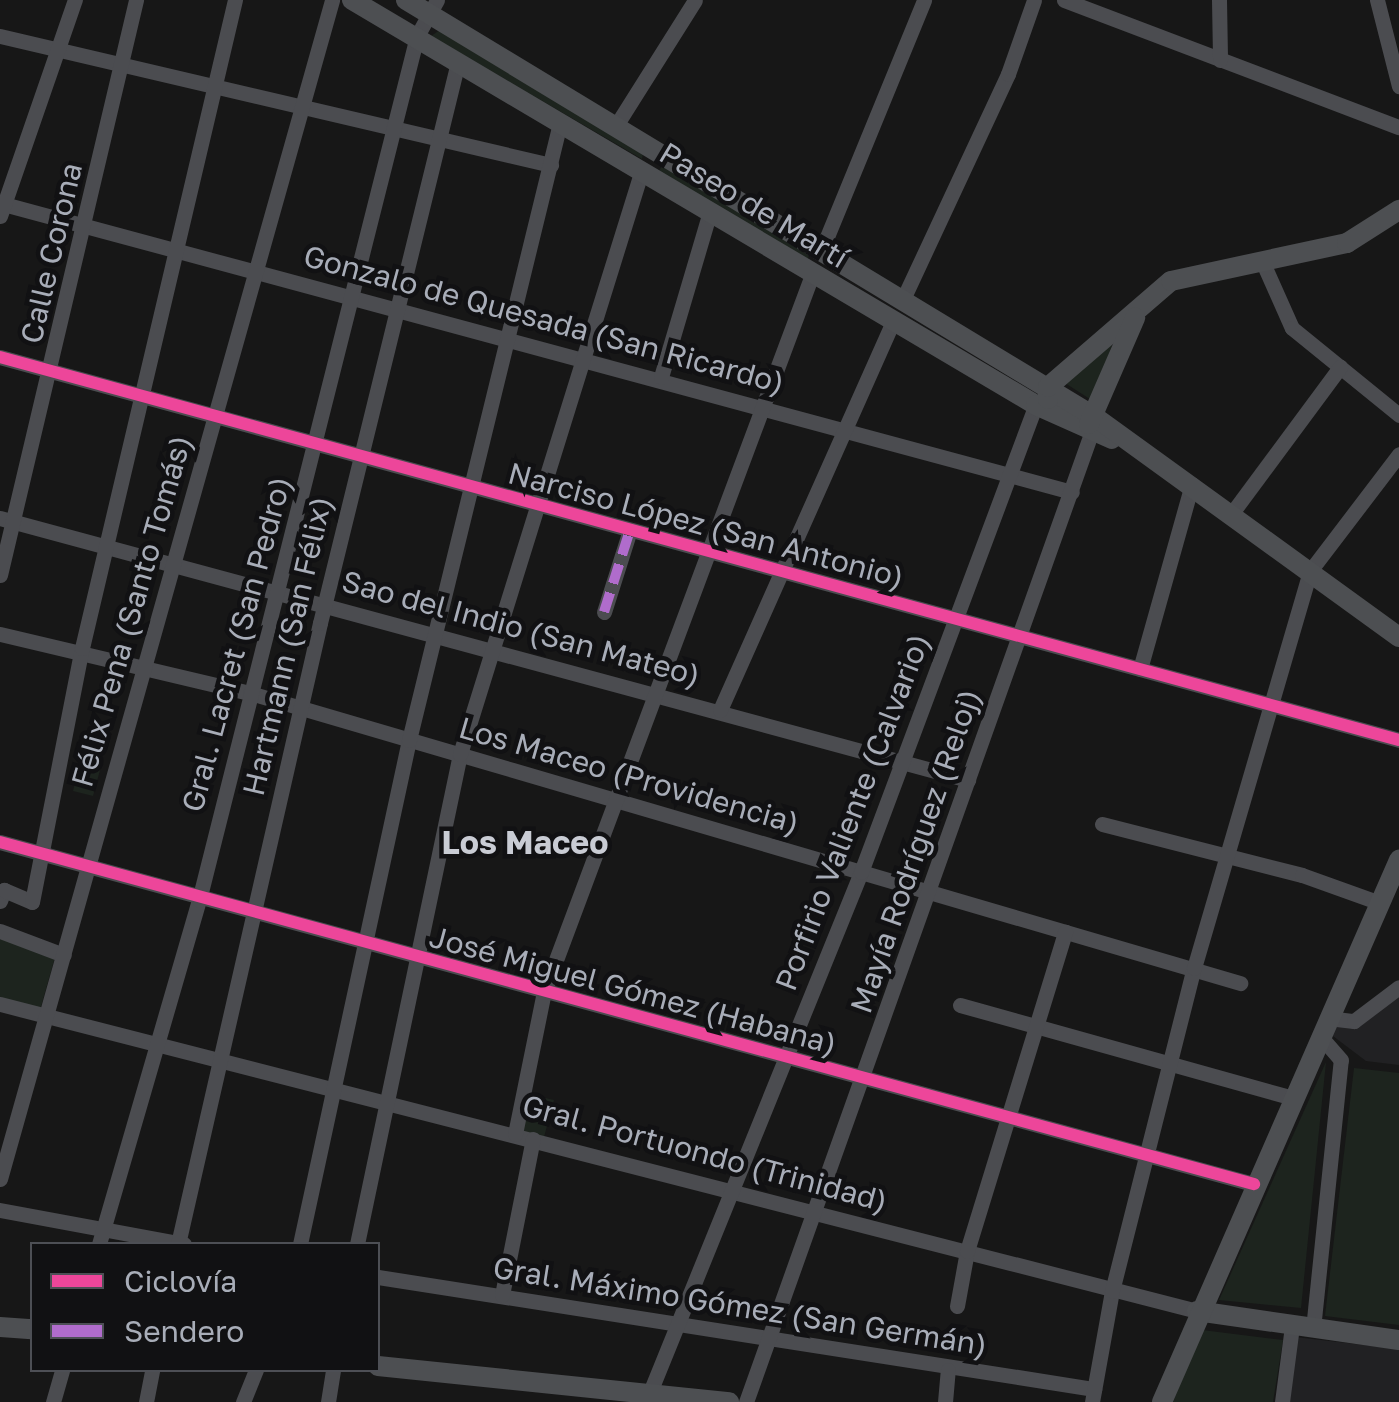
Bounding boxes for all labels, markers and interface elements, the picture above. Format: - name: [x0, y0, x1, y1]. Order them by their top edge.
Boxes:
- street label: Paseo de Martí: [653, 135, 855, 275]
- street label: Calle Corona: [13, 159, 89, 347]
- street label: Gonzalo de Quesada (San Ricardo): [300, 237, 788, 401]
- street label: Félix Pena (Santo Tomás): [64, 431, 198, 791]
- street label: Narciso López (San Antonio): [504, 455, 908, 595]
- street label: Gral. Lacret (San Pedro): [174, 472, 298, 816]
- street label: Hartmann (San Félix): [235, 493, 339, 799]
- street label: Sao del Indio (San Mateo): [338, 563, 704, 693]
- street label: Porfirio Valiente (Calvario): [767, 629, 937, 995]
- street label: Mayía Rodríguez (Reloj): [843, 684, 987, 1018]
- street label: Los Maceo (Providencia): [455, 709, 803, 841]
- district label: Los Maceo: [442, 823, 608, 861]
- street label: José Miguel Gómez (Habana): [426, 918, 840, 1062]
- street label: Gral. Portuondo (Trinidad): [519, 1087, 891, 1219]
- legend: [30, 1242, 380, 1372]
- street label: Gral. Máximo Gómez (San Germán): [491, 1249, 989, 1363]
- text: Ciclovía: [124, 1263, 237, 1299]
- text: Sendero: [124, 1313, 244, 1349]

